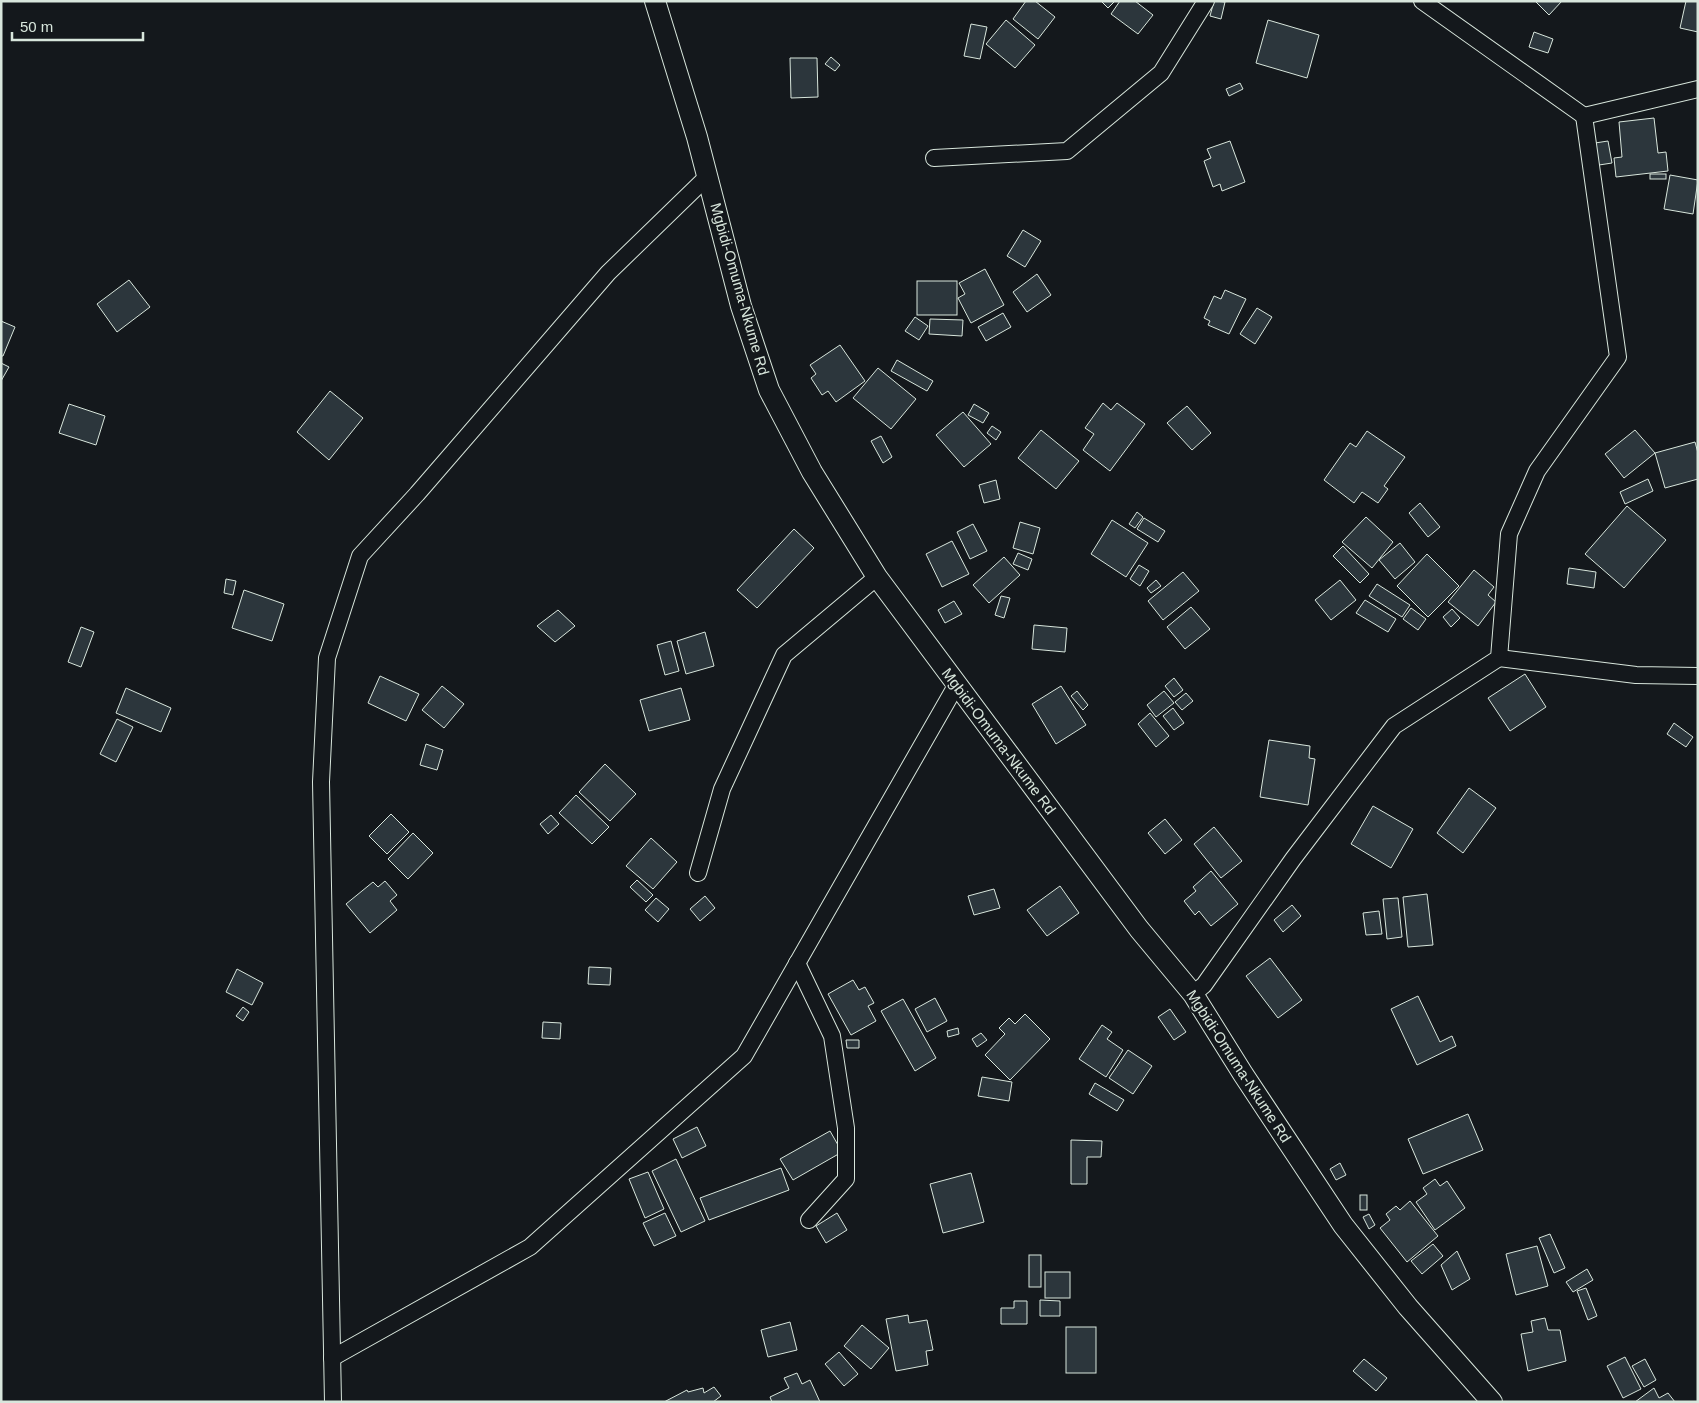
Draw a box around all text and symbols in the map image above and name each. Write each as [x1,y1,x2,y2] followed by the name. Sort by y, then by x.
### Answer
[12,10,144,42] scale bar
[20,18,53,35] text: 50 m
[707,201,773,377] street label: Mgbidi-Omuma-Nkume Rd
[939,665,1059,817] street label: Mgbidi-Omuma-Nkume Rd
[1183,987,1295,1145] street label: Mgbidi-Omuma-Nkume Rd

